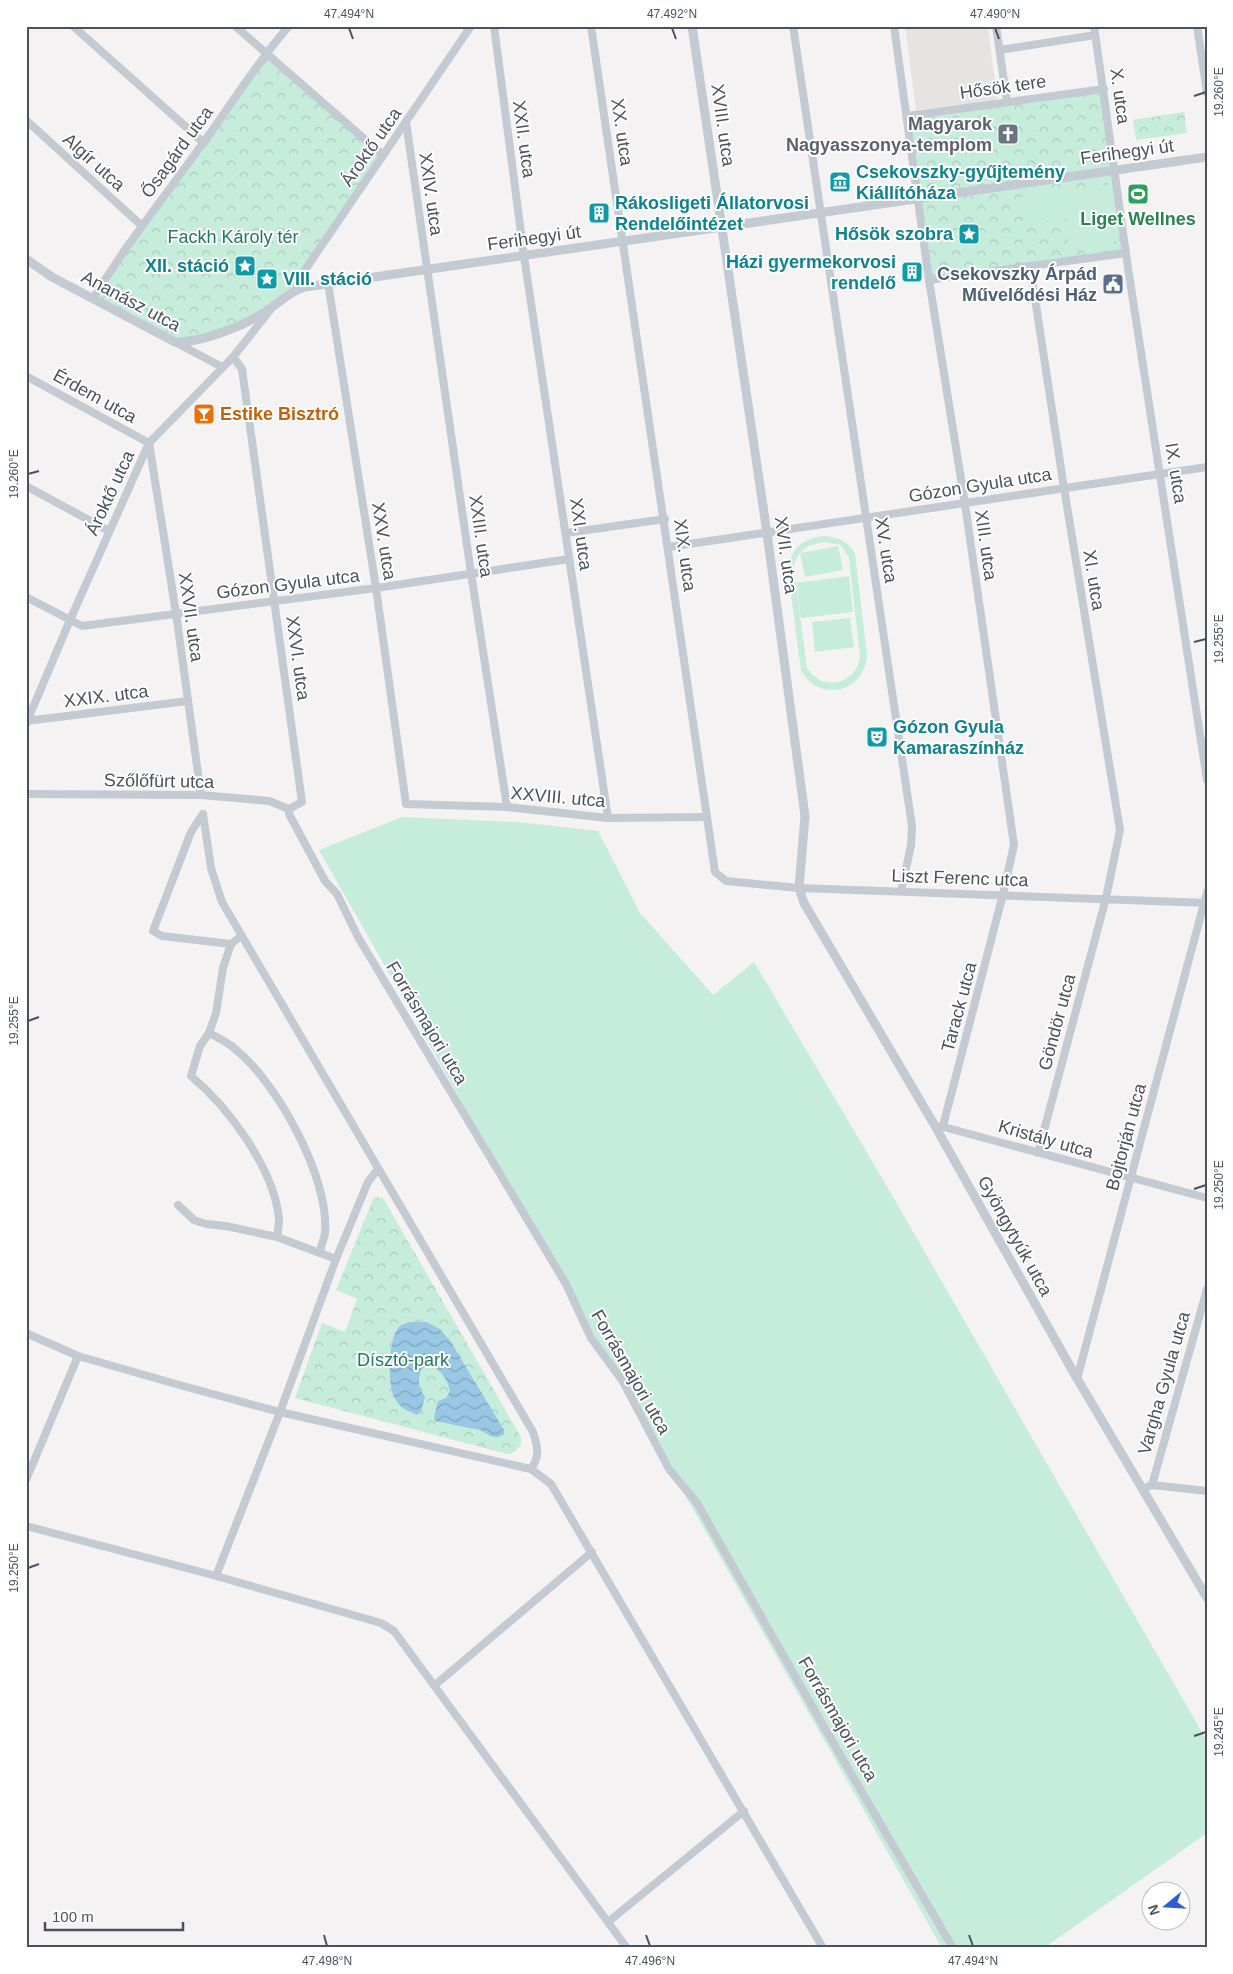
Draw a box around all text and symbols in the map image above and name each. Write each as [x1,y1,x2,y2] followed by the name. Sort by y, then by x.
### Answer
[324,7,374,21] text: 47.494°N
[647,7,697,21] text: 47.492°N
[970,7,1020,21] text: 47.490°N
[1106,67,1134,126] street label: X. utca
[1212,67,1226,117] text: 19.260°E
[959,71,1047,103] street label: Hősök tere
[707,82,739,168] street label: XVIII. utca
[607,97,637,168] street label: XX. utca
[509,99,539,180] street label: XXII. utca
[136,101,217,202] street label: Ősagárd utca
[337,103,406,190] street label: Ároktő utca
[786,114,993,155] place label: Magyarok Nagyasszonya-templom
[996,122,1020,146] church icon: Magyarok Nagyasszonya-templom
[59,129,130,196] street label: Algír utca
[1079,136,1175,168] street label: Ferihegyi út
[415,151,447,238] street label: XXIV. utca
[856,162,1065,203] place label: Csekovszky-gyűjtemény Kiállítóháza
[828,170,852,194] museum icon: Csekovszky-gyűjtemény Kiállítóháza
[1126,182,1150,206] sports icon: Liget Wellnes
[615,192,809,234] place label: Rákosligeti Állatorvosi Rendelőintézet
[587,201,611,225] building icon: Rákosligeti Állatorvosi Rendelőintézet
[1080,209,1196,229] place label: Liget Wellnes
[486,222,582,254] street label: Ferihegyi út
[957,222,981,246] place icon: Hősök szobra
[835,224,954,244] place label: Hősök szobra
[167,227,299,247] park label: Fackh Károly tér
[726,252,896,293] place label: Házi gyermekorvosi rendelő
[233,254,257,278] place icon: XII. stáció
[145,256,229,276] place label: XII. stáció
[900,260,924,284] building icon: Házi gyermekorvosi rendelő
[937,263,1097,305] place label: Csekovszky Árpád Művelődési Ház
[78,267,185,336] street label: Ananász utca
[255,267,279,291] place icon: VIII. stáció
[283,269,372,289] place label: VIII. stáció
[1101,272,1125,296] public building icon: Csekovszky Árpád Művelődési Ház
[50,365,141,428] street label: Érdem utca
[192,402,216,426] bar icon: Estike Bisztró
[220,404,339,424] place label: Estike Bisztró
[1161,441,1191,506] street label: IX. utca
[82,447,139,538] street label: Ároktő utca
[7,449,21,499] text: 19.260°E
[907,464,1054,506] street label: Gózon Gyula utca
[465,493,497,579] street label: XXIII. utca
[566,496,596,573] street label: XXI. utca
[368,501,400,582] street label: XXV. utca
[971,508,1001,583] street label: XIII. utca
[771,515,801,596] street label: XVII. utca
[871,516,901,585] street label: XV. utca
[670,517,700,594] street label: XIX. utca
[1079,548,1109,613] street label: XI. utca
[215,565,362,603] street label: Gózon Gyula utca
[175,571,207,664] street label: XXVII. utca
[282,614,314,702] street label: XXVI. utca
[1212,614,1226,664] text: 19.255°E
[63,681,150,711] street label: XXIX. utca
[893,717,1024,758] place label: Gózon Gyula Kamaraszínház
[865,725,889,749] theatre icon: Gózon Gyula Kamaraszínház
[104,770,215,792] street label: Szőlőfürt utca
[510,783,607,811] street label: XXVIII. utca
[891,866,1030,890] street label: Liszt Ferenc utca
[382,958,472,1089] street label: Forrásmajori utca
[937,959,981,1054] street label: Tarack utca
[1035,971,1080,1072] street label: Göndör utca
[7,996,21,1046] text: 19.255°E
[1102,1080,1150,1193] street label: Bojtorján utca
[996,1116,1097,1162] street label: Kristály utca
[1212,1160,1226,1210] text: 19.250°E
[974,1173,1057,1300] street label: Gyöngytyúk utca
[587,1306,675,1438] street label: Forrásmajori utca
[1134,1308,1194,1457] street label: Vargha Gyula utca
[357,1350,450,1370] park label: Dísztó-park
[7,1543,21,1593] text: 19.250°E
[794,1653,882,1785] street label: Forrásmajori utca
[1212,1707,1226,1757] text: 19.245°E
[1140,1882,1190,1932] north arrow
[45,1899,182,1931] scale bar
[1144,1903,1163,1917] text: N
[52,1908,94,1925] text: 100 m
[302,1954,352,1968] text: 47.498°N
[625,1954,675,1968] text: 47.496°N
[948,1954,998,1968] text: 47.494°N

